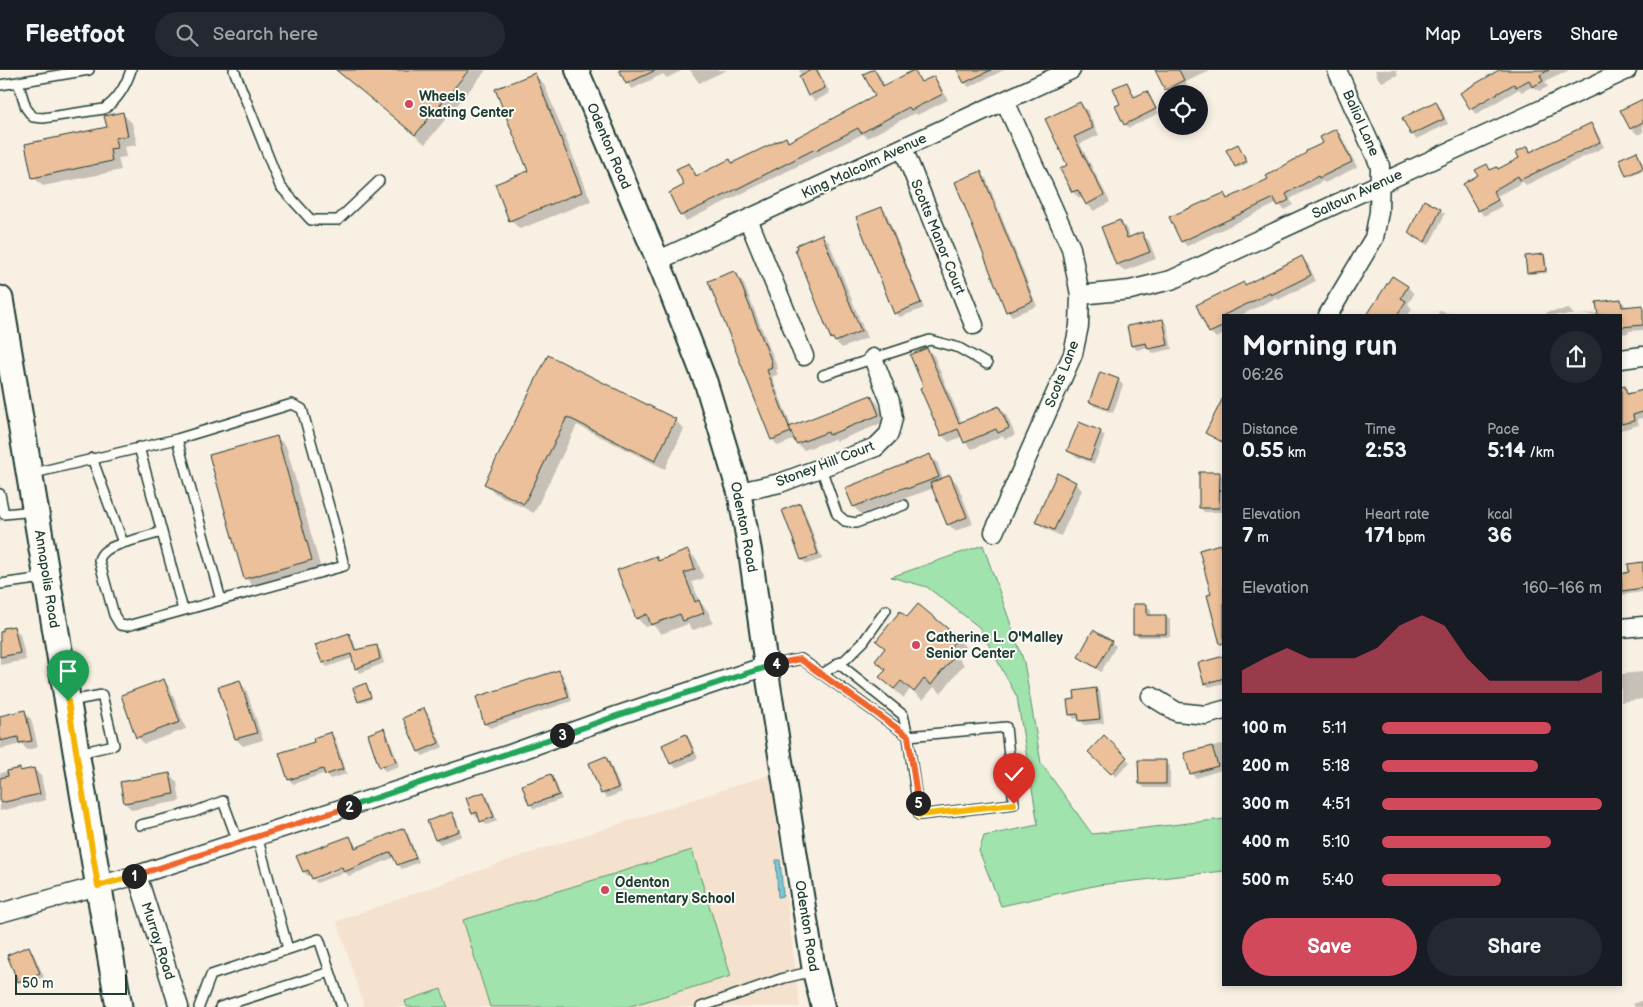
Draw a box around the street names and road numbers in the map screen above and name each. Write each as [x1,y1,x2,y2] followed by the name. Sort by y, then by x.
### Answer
[1339,87,1383,159] street label: Baliol Lane
[583,100,635,192] street label: Odenton Road
[799,130,929,202] street label: King Malcolm Avenue
[1309,166,1405,222] street label: Saltoun Avenue
[907,177,969,298] street label: Scotts Manor Court
[1041,338,1083,410] street label: Scots Lane
[773,437,877,491] street label: Stoney Hill Court
[727,480,761,574] street label: Odenton Road
[31,529,63,629] street label: Annapolis Road
[791,879,823,973] street label: Odenton Road
[137,900,179,982] street label: Murray Road

